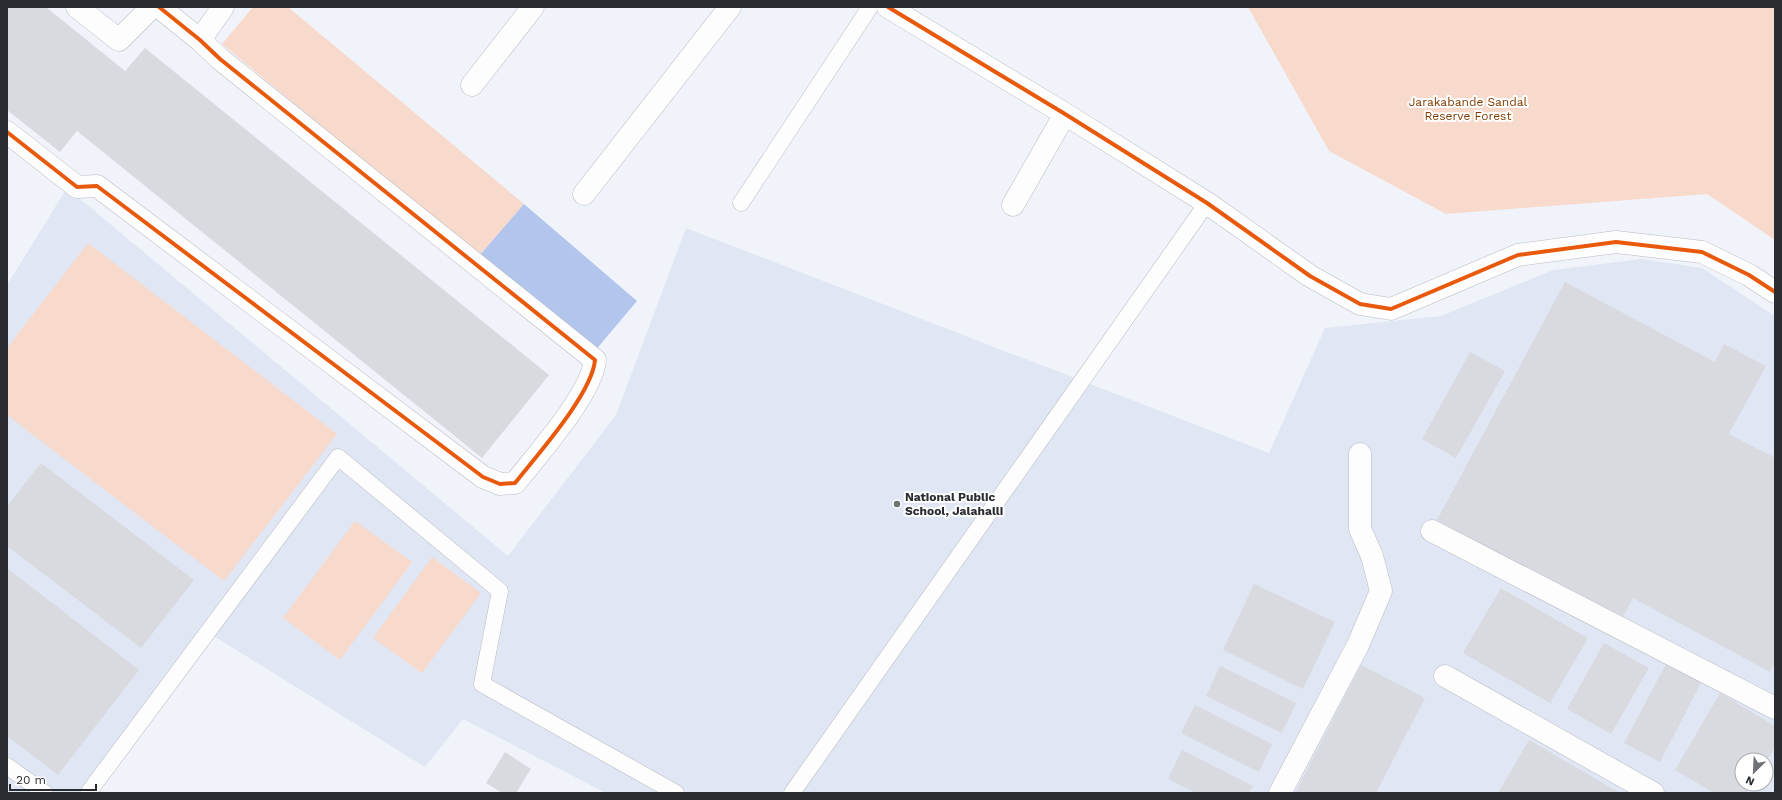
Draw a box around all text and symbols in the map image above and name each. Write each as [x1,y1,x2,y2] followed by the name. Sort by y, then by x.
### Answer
[1409,95,1528,123] park label: Jarakabande Sandal Reserve Forest
[905,490,1003,518] place label: National Public School, Jalahalli
[892,499,902,509] marker: National Public School, Jalahalli
[1734,752,1774,792] north arrow
[10,766,96,792] scale bar
[16,773,46,787] text: 20 m
[1744,773,1757,788] text: N

